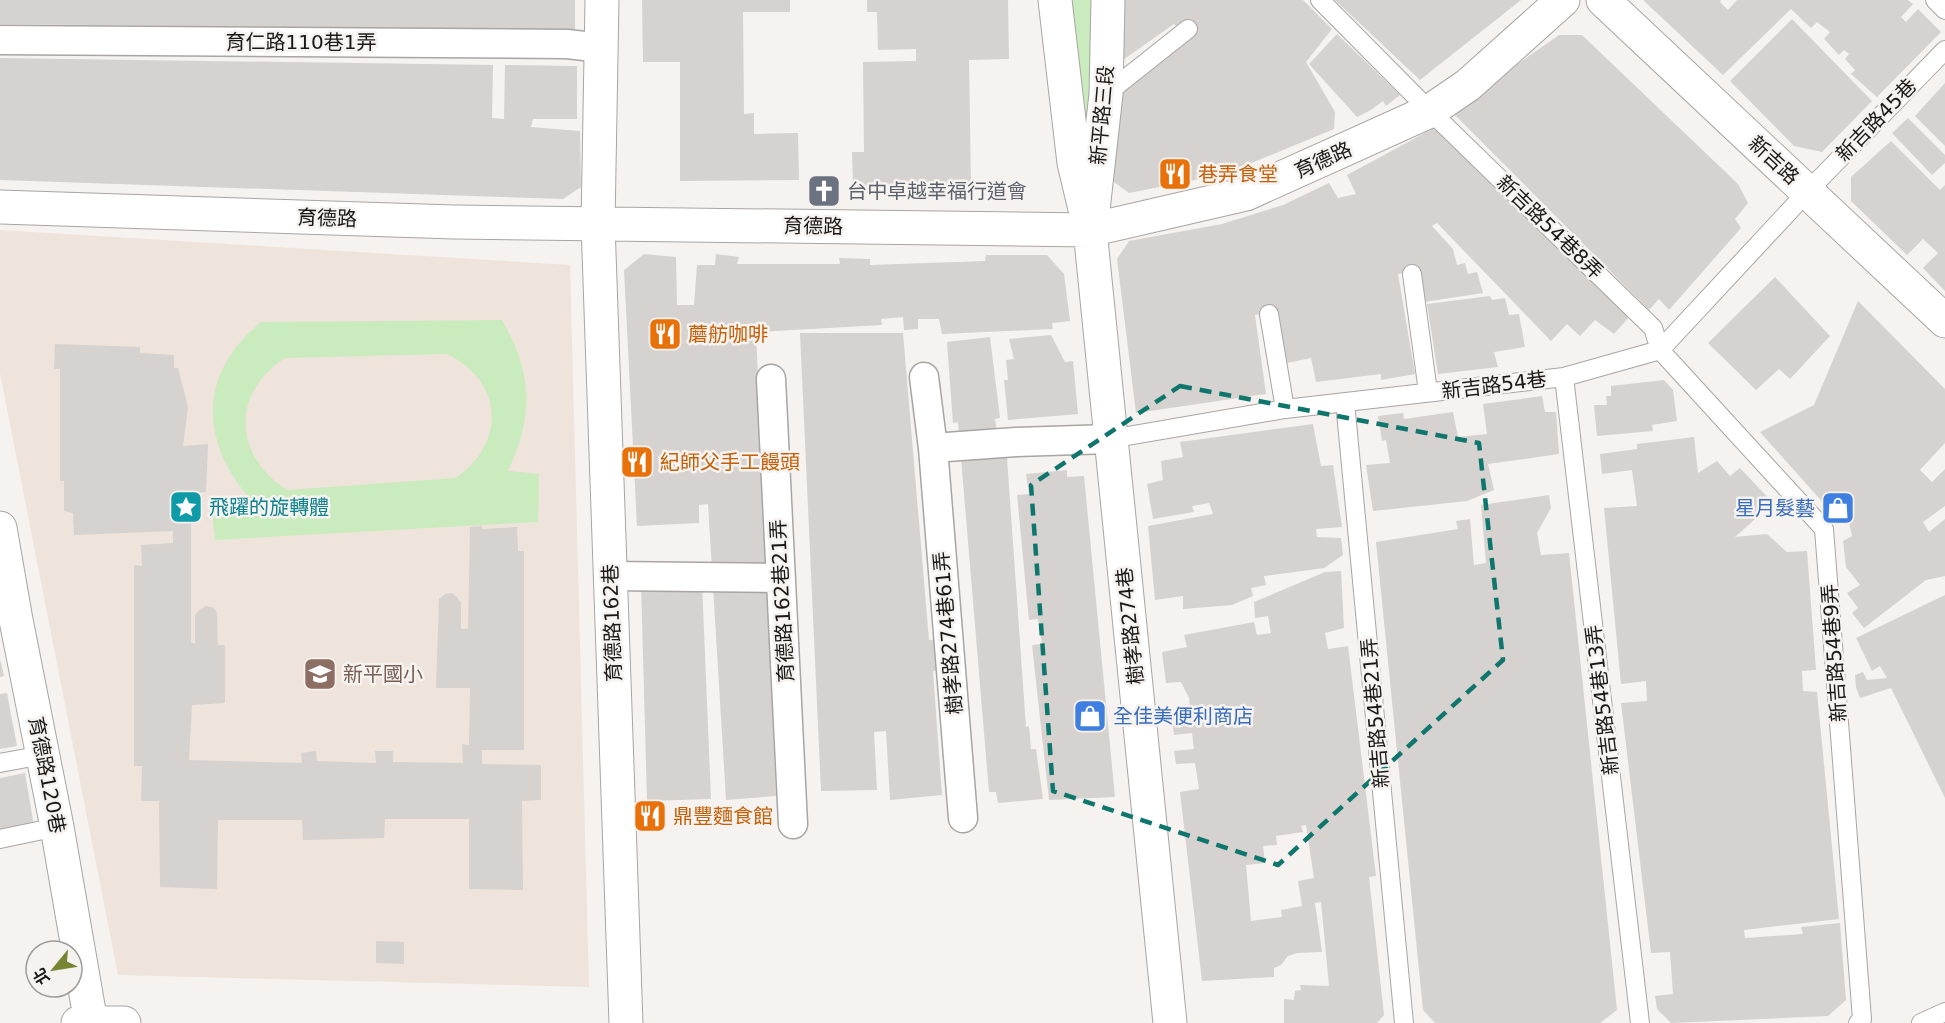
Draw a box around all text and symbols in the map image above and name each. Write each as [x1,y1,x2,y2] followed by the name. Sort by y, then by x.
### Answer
[226,30,376,54] street label: 育仁路110巷1弄
[1086,64,1118,166] street label: 新平路三段
[1831,74,1921,166] street label: 新吉路45巷
[1744,131,1804,189] street label: 新吉路
[1291,137,1355,183] street label: 育德路
[1157,156,1193,192] restaurant icon: 巷弄食堂
[1198,162,1278,186] place label: 巷弄食堂
[1492,170,1608,284] street label: 新吉路54巷8弄
[806,173,842,209] church icon: 台中卓越幸福行道會
[847,179,1027,203] place label: 台中卓越幸福行道會
[297,205,357,231] street label: 育德路
[783,213,843,239] street label: 育德路
[647,316,683,352] restaurant icon: 蘑舫咖啡
[688,322,768,346] place label: 蘑舫咖啡
[1440,367,1548,403] street label: 新吉路54巷
[619,444,655,480] restaurant icon: 紀師父手工饅頭
[660,450,800,474] place label: 紀師父手工饅頭
[168,489,204,525] place icon: 飛躍的旋轉體
[1820,490,1856,526] shop icon: 星月髮藝
[209,495,329,519] place label: 飛躍的旋轉體
[1735,496,1815,520] place label: 星月髮藝
[766,519,798,683] street label: 育德路162巷21弄
[929,550,967,716] street label: 樹孝路274巷61弄
[598,564,626,682] street label: 育德路162巷
[1112,566,1148,686] street label: 樹孝路274巷
[1817,583,1851,723] street label: 新吉路54巷9弄
[1581,624,1623,776] street label: 新吉路54巷13弄
[1356,637,1394,789] street label: 新吉路54巷21弄
[302,656,338,692] school or university icon: 新平國小
[343,662,423,686] place label: 新平國小
[1072,698,1108,734] shop icon: 全佳美便利商店
[1113,704,1253,728] place label: 全佳美便利商店
[24,715,70,835] street label: 育德路120巷
[632,798,668,834] restaurant icon: 鼎豐麵食館
[673,804,773,828] place label: 鼎豐麵食館
[24,939,84,999] north arrow
[29,965,54,988] text: 北

